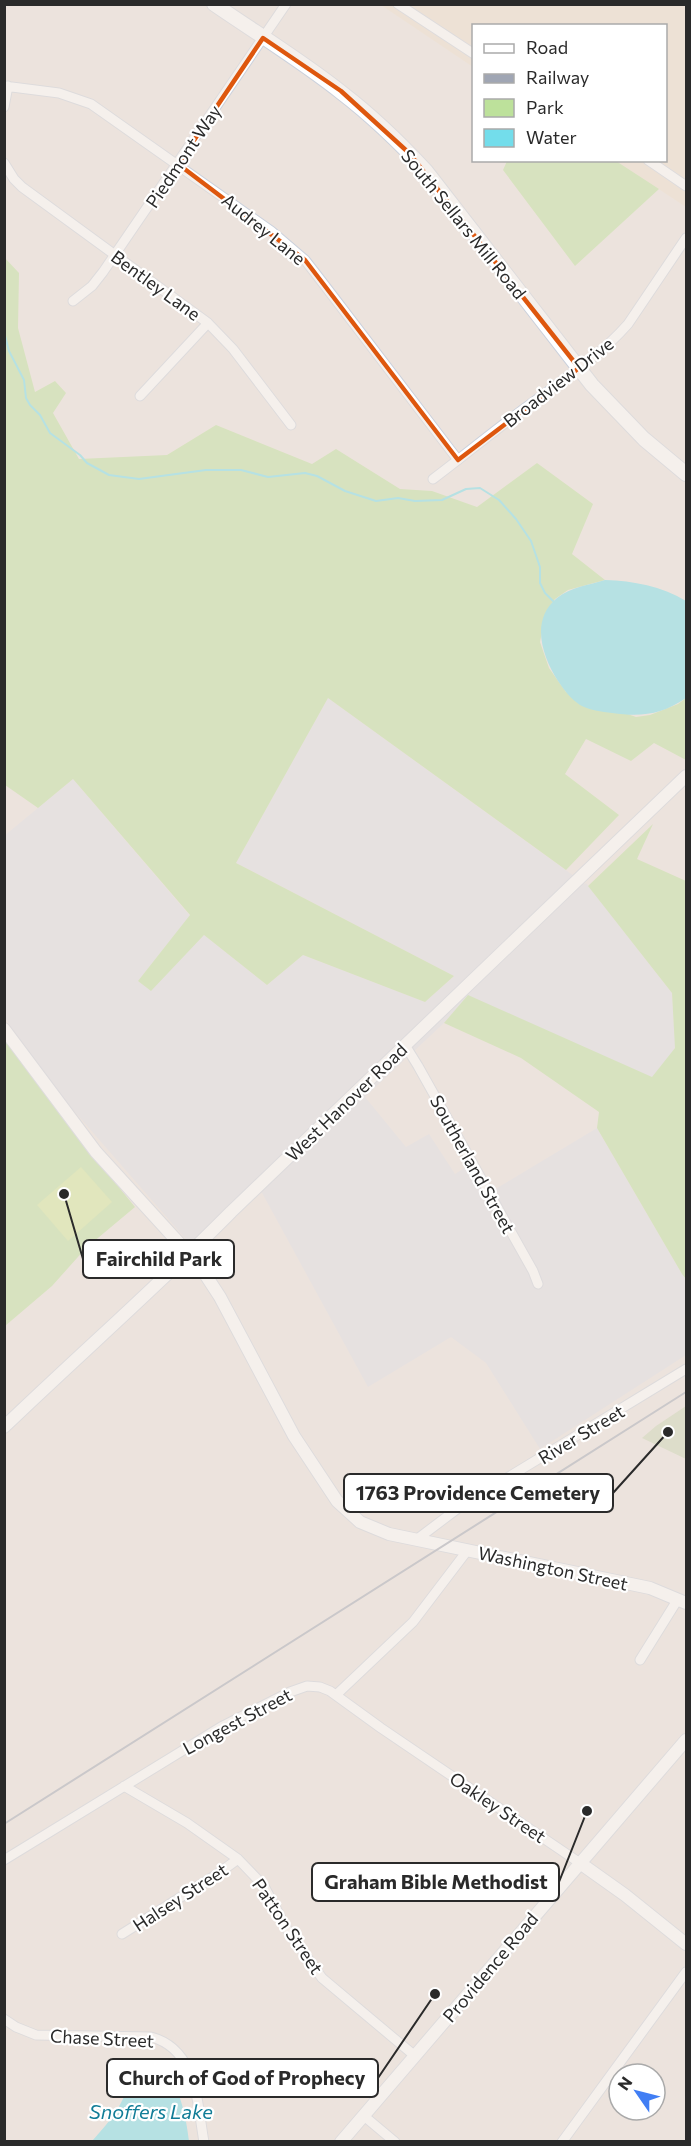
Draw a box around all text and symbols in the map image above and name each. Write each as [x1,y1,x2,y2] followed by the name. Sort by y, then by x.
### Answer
[472,24,667,162] legend
[526,36,568,58] text: Road
[526,66,589,88] text: Railway
[526,96,564,118] text: Park
[141,100,225,212] street label: Piedmont Way
[526,126,577,148] text: Water
[397,145,531,303] street label: South Sellars Mill Road
[218,189,310,269] street label: Audrey Lane
[107,245,205,325] street label: Bentley Lane
[499,332,617,432] street label: Broadview Drive
[281,1038,411,1166] street label: West Hanover Road
[426,1091,520,1237] street label: Southerland Street
[83,1240,234,1278] callout: Fairchild Park
[96,1246,223,1270] text: Fairchild Park
[534,1400,628,1468] street label: River Street
[344,1474,613,1512] callout: 1763 Providence Cemetery
[356,1480,600,1504] text: 1763 Providence Cemetery
[476,1541,630,1595] street label: Washington Street
[179,1683,295,1759] street label: Longest Street
[446,1767,550,1847] street label: Oakley Street
[128,1858,232,1936] street label: Halsey Street
[312,1863,559,1901] callout: Graham Bible Methodist
[324,1869,548,1893] text: Graham Bible Methodist
[248,1874,328,1978] street label: Patton Street
[438,1908,542,2026] street label: Providence Road
[49,2024,155,2052] street label: Chase Street
[107,2059,378,2097] callout: Church of God of Prophecy
[607,2062,667,2122] north arrow
[118,2065,366,2089] text: Church of God of Prophecy
[613,2073,636,2093] text: N
[89,2099,213,2123] water label: Snoffers Lake

